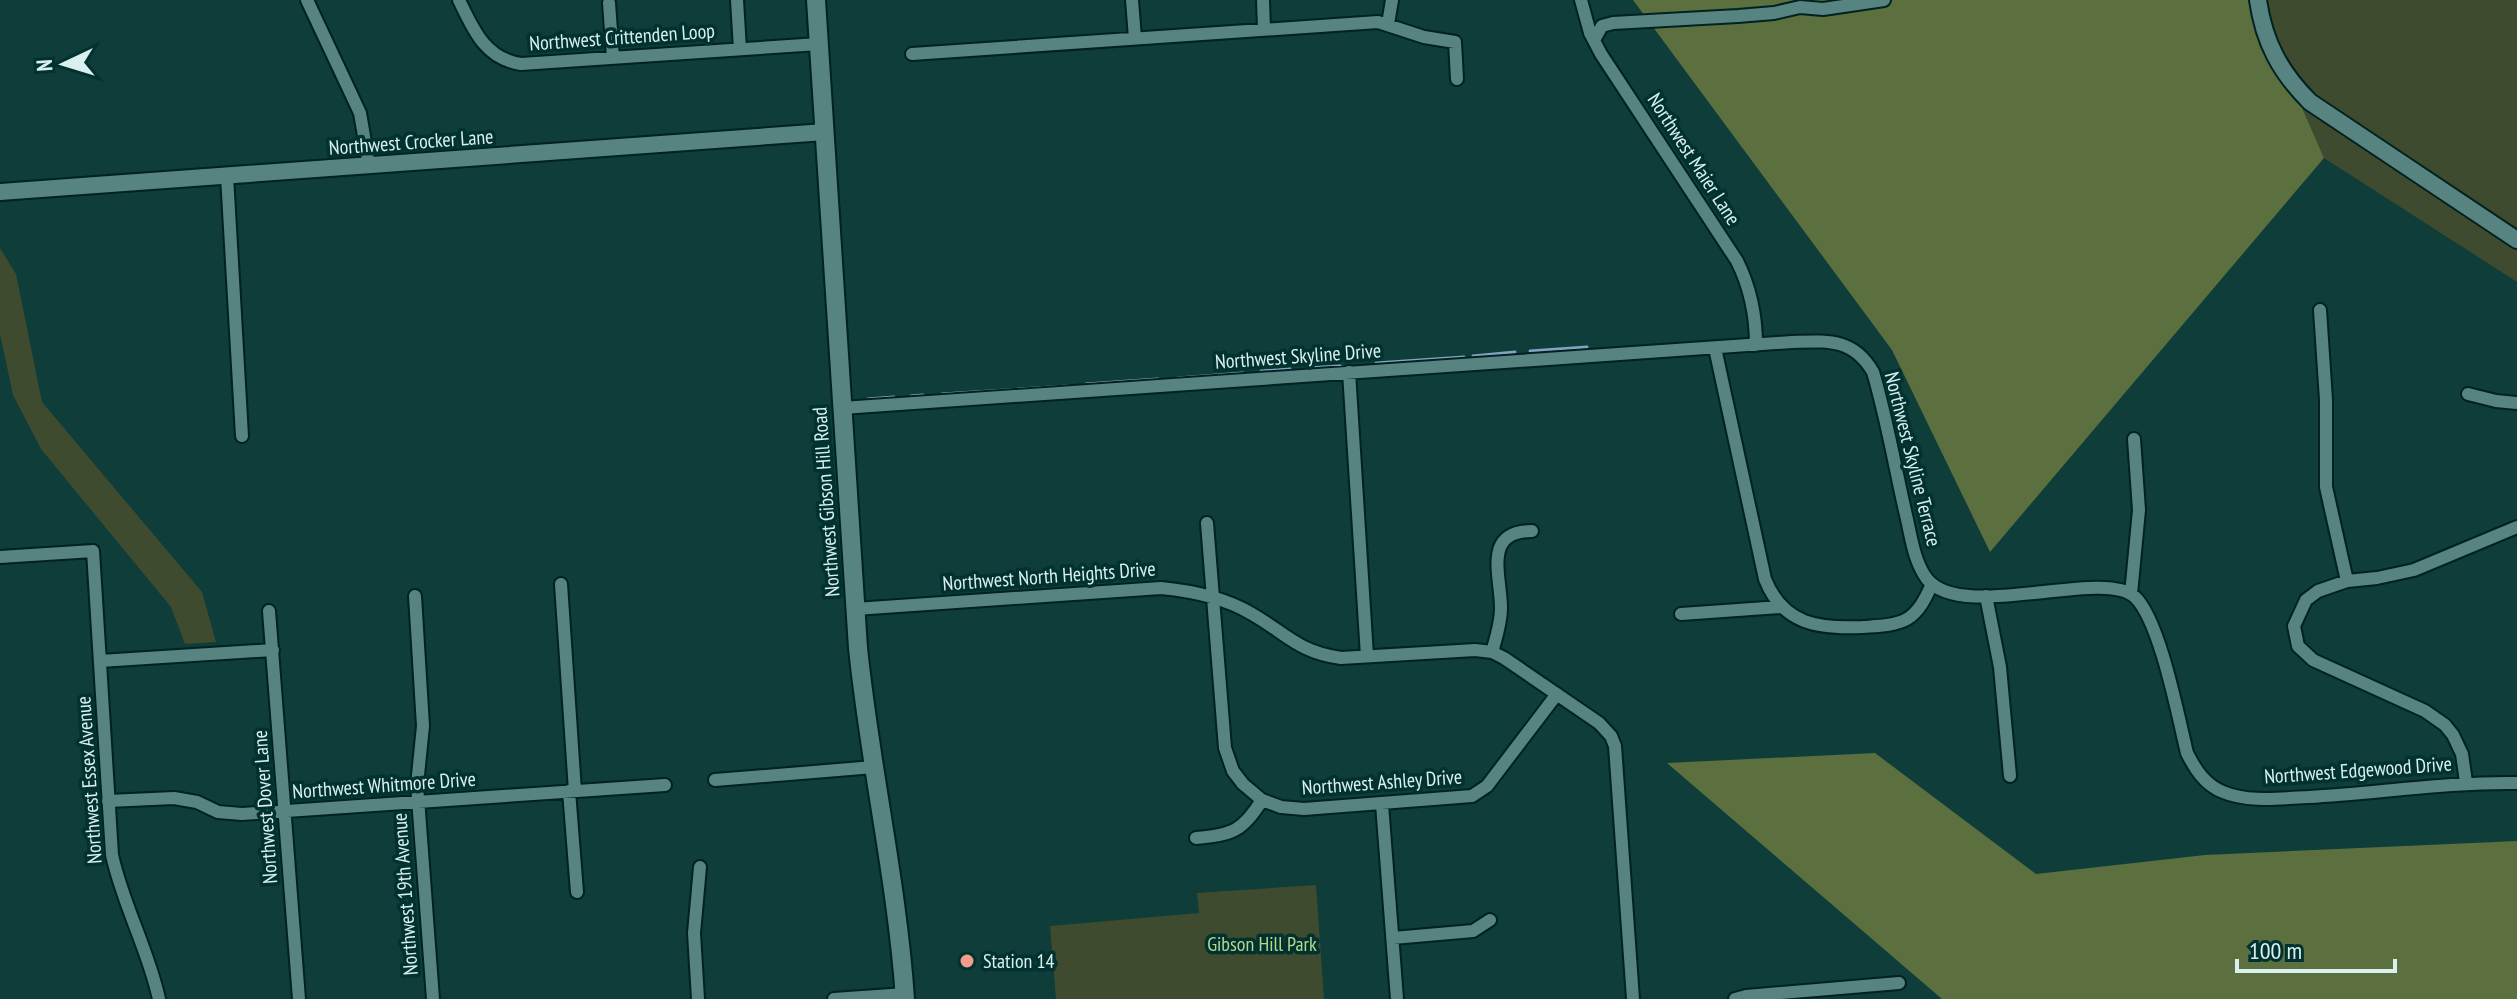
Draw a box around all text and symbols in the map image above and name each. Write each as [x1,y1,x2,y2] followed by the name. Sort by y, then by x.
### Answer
[528,18,716,56] street label: Northwest Crittenden Loop
[24,24,104,104] north arrow
[30,58,58,72] text: N
[1642,88,1746,230] street label: Northwest Maier Lane
[328,123,494,161] street label: Northwest Crocker Lane
[1214,337,1382,375] street label: Northwest Skyline Drive
[1879,369,1947,549] street label: Northwest Skyline Terrace
[806,406,846,598] street label: Northwest Gibson Hill Road
[942,556,1156,596] street label: Northwest North Heights Drive
[70,695,108,865] street label: Northwest Essex Avenue
[247,729,283,885] street label: Northwest Dover Lane
[2263,750,2453,790] street label: Northwest Edgewood Drive
[1301,763,1463,801] street label: Northwest Ashley Drive
[291,766,477,804] street label: Northwest Whitmore Drive
[386,812,424,976] street label: Northwest 19th Avenue
[2237,923,2395,973] scale bar
[1207,931,1317,957] park label: Gibson Hill Park
[2249,935,2302,966] text: 100 m
[983,948,1055,974] place label: Station 14
[958,952,976,970] marker: Station 14

